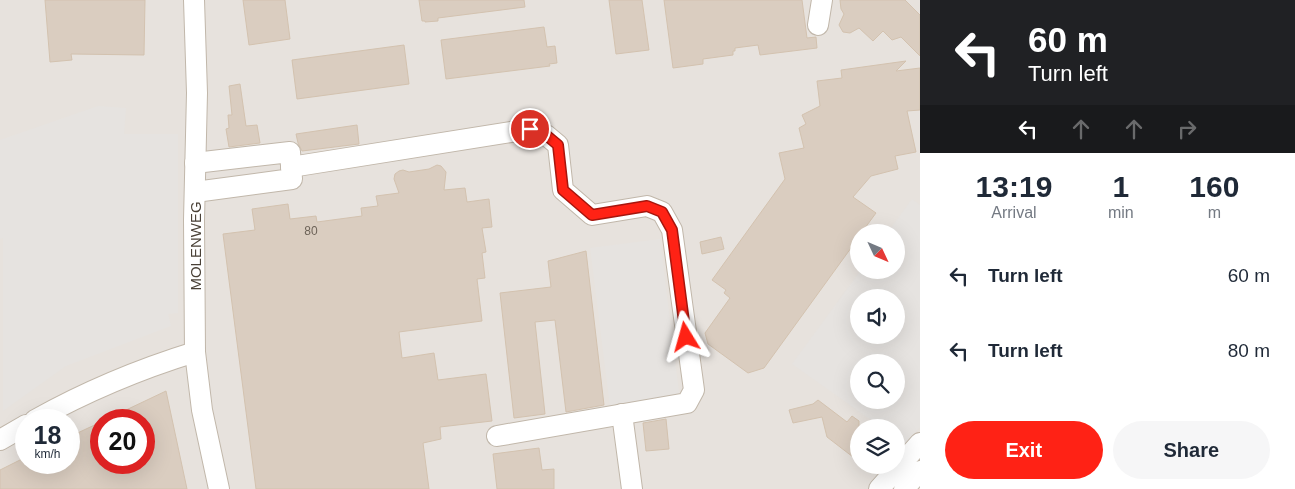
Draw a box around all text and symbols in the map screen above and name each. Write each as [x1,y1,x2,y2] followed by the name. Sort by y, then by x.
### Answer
[945,20,1010,85] icon: left
[1028,20,1108,59] text: 60 m
[1028,61,1108,86] text: Turn left
[509,108,551,150] pin
[516,115,544,143] icon: arrive
[1014,115,1042,143] icon: left
[1067,115,1095,143] icon: ahead
[1120,115,1148,143] icon: ahead
[1173,115,1201,143] icon: right
[976,170,1052,203] text: 13:19
[1112,170,1129,203] text: 1
[1189,170,1239,203] text: 160
[187,201,204,291] street label: MOLENWEG
[991,204,1037,221] text: Arrival
[1108,204,1134,221] text: min
[1208,204,1221,221] text: m
[304,224,318,238] house number: 80
[850,224,905,279] north arrow
[850,224,905,474] map controls
[945,262,973,290] icon: left
[988,265,1063,286] text: Turn left
[1228,265,1270,286] text: 60 m
[850,289,905,344] button: sound
[659,310,711,362] position arrow
[945,337,973,365] icon: left
[988,340,1063,361] text: Turn left
[1228,340,1270,361] text: 80 m
[850,354,905,409] button: search
[90,409,155,474] speed limit sign: 20
[850,419,905,474] button: layers
[34,421,61,449] text: 18
[945,421,1103,479] button: Exit
[1113,421,1270,479] button: Share
[34,447,61,461] text: km/h

